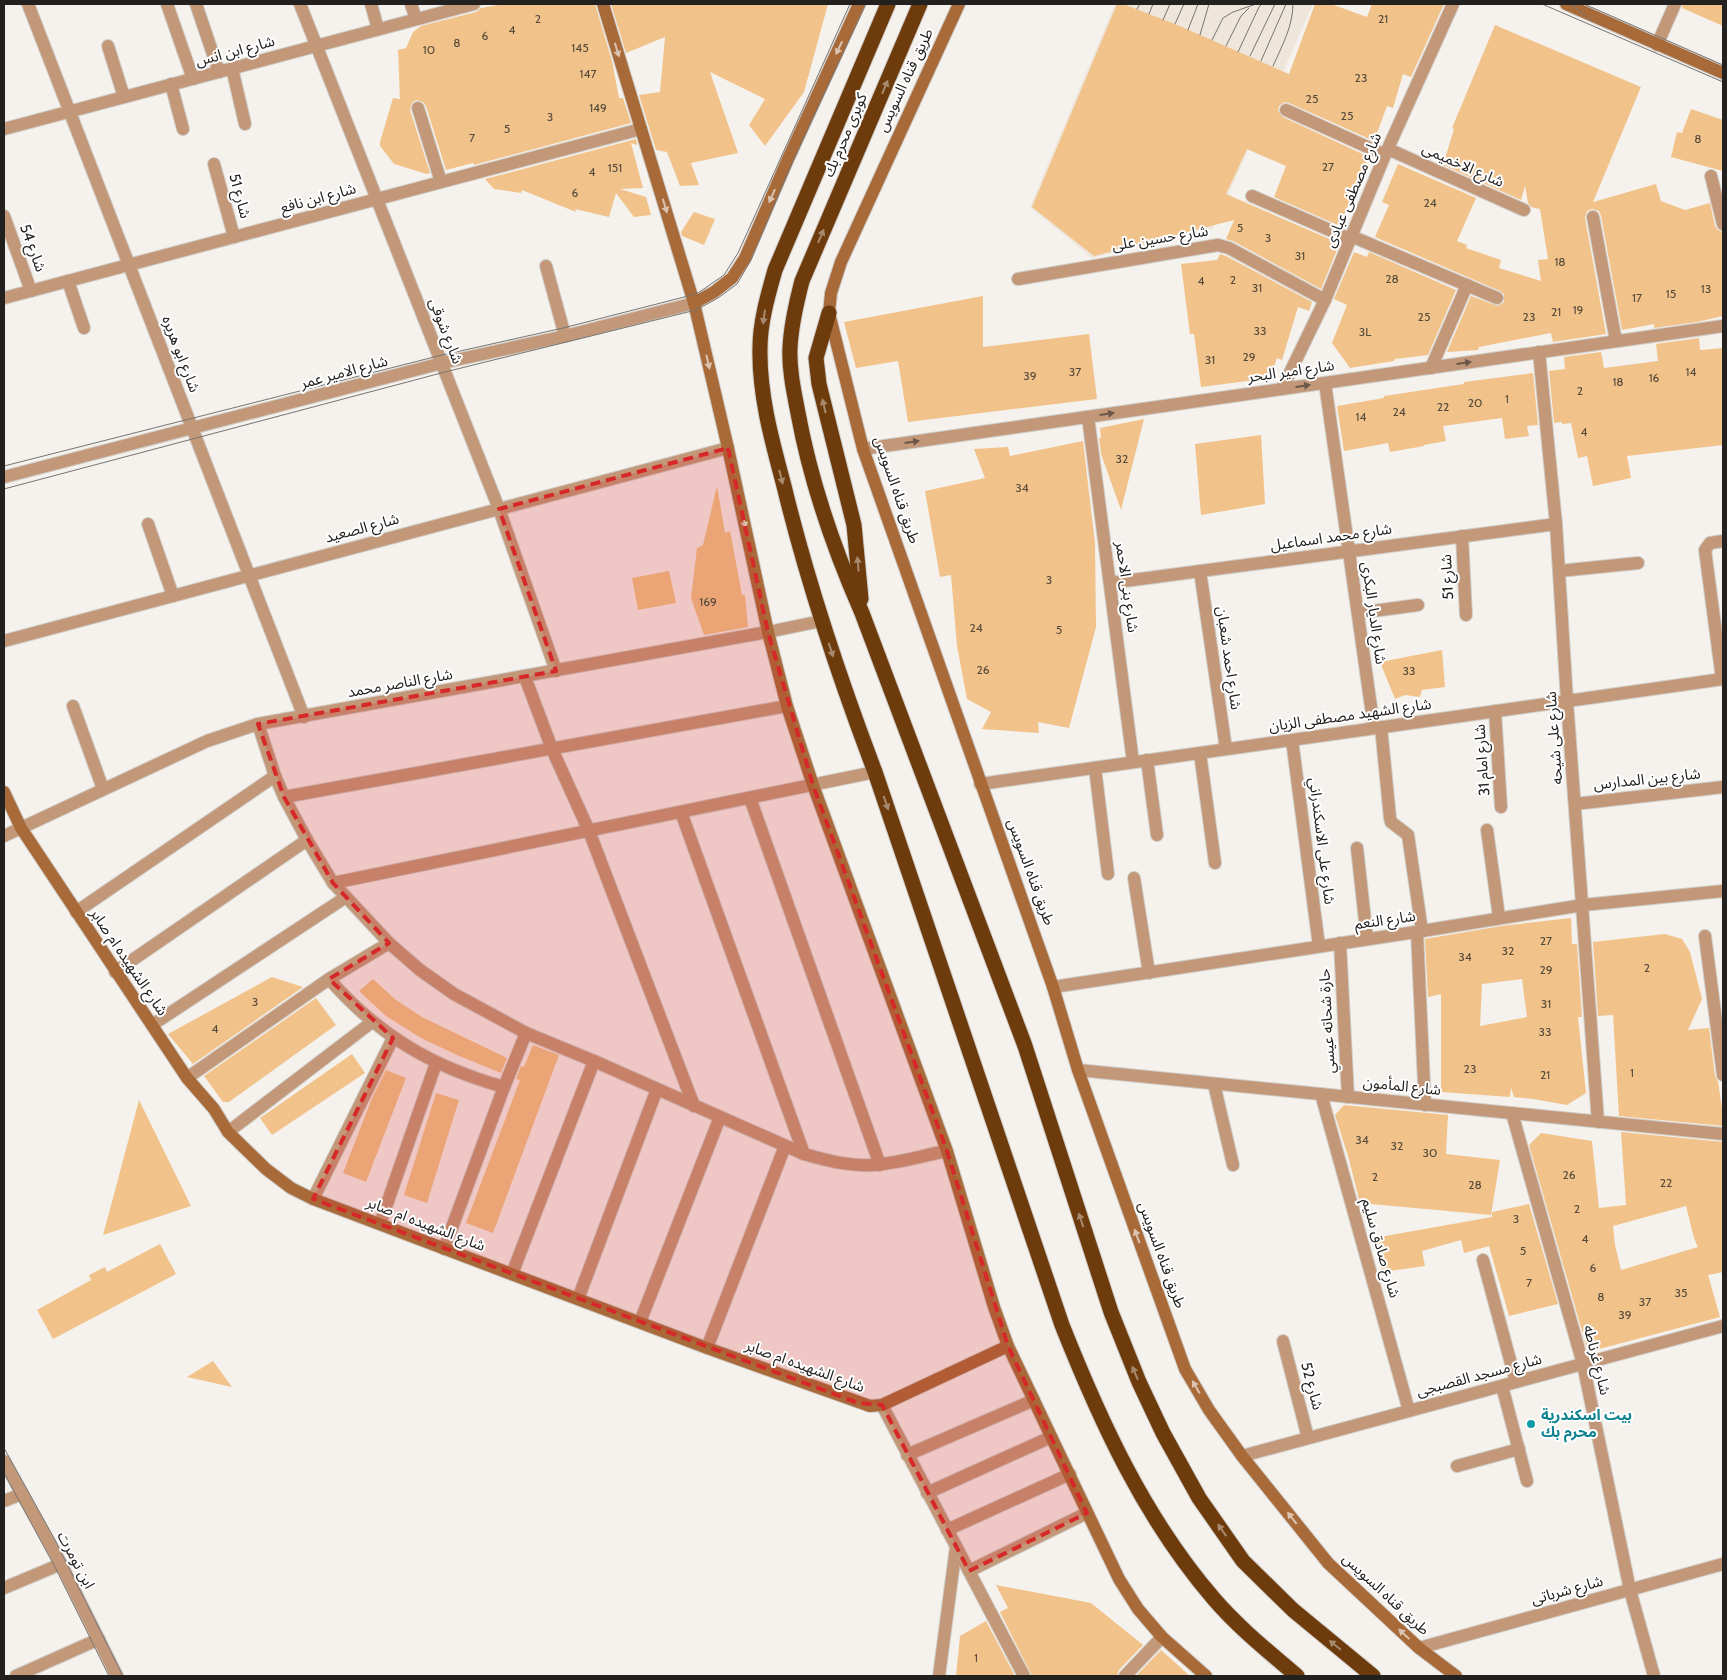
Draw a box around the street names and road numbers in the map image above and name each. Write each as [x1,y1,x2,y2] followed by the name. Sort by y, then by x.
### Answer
[873,25,938,135] street label: طريق قناه السويس
[193,32,278,73] street label: شارع ابن انس
[819,90,873,180] street label: كوبرى محرم بك
[1321,130,1388,251] street label: شارع مصطفى عبادى
[1418,139,1507,194] street label: شارع الاخميمى
[223,172,255,221] street label: شارع 51
[278,179,359,220] street label: شارع ابن نافع
[1111,221,1210,257] street label: شارع حسين على
[13,222,50,276] street label: شارع 54
[422,295,467,368] street label: شارع شوقى
[155,313,204,396] street label: شارع ابو هريره
[297,352,391,395] street label: شارع الامير عمر
[1246,356,1336,389] street label: شارع امير البحر
[869,434,924,546] street label: طريق قناه السويس
[323,509,402,549] street label: شارع الصعيد
[1269,520,1394,557] street label: شارع محمد اسماعيل
[1109,539,1142,634] street label: شارع بنى الاحمر
[1437,553,1460,600] street label: شارع 51
[1355,561,1390,666] street label: شارع الديار البكرى
[1210,605,1245,712] street label: شارع احمد شعبان
[346,665,455,704] street label: شارع الناصر محمد
[1542,690,1569,785] street label: شارع على شيحه
[1268,695,1433,738] street label: شارع الشهيد مصطفى الزيان
[1470,723,1496,797] street label: شارع امام 31
[1593,764,1702,797] street label: شارع بين المدارس
[1302,777,1339,906] street label: شارع على الاسكندراني
[1002,816,1059,928] street label: طريق قناه السويس
[83,904,172,1021] street label: شارع الشهيده ام صابر
[1353,907,1417,936] street label: شارع النعم
[1315,968,1341,1074] street label: حارة شحاته عيسي
[1362,1073,1442,1102] street label: شارع المأمون
[362,1193,488,1258] street label: شارع الشهيده ام صابر
[1355,1196,1404,1301] street label: شارع صادق سليم
[1133,1199,1190,1311] street label: طريق قناه السويس
[1577,1323,1614,1398] street label: شارع غرناطه
[741,1336,867,1399] street label: شارع الشهيده ام صابر
[1414,1350,1545,1403] street label: شارع مسجد القصبجى
[1294,1360,1327,1413] street label: شارع 52
[53,1528,99,1592] street label: ابن تومرت
[1338,1549,1433,1640] street label: طريق قناه السويس
[1529,1572,1606,1611] street label: شارع شرباتى

